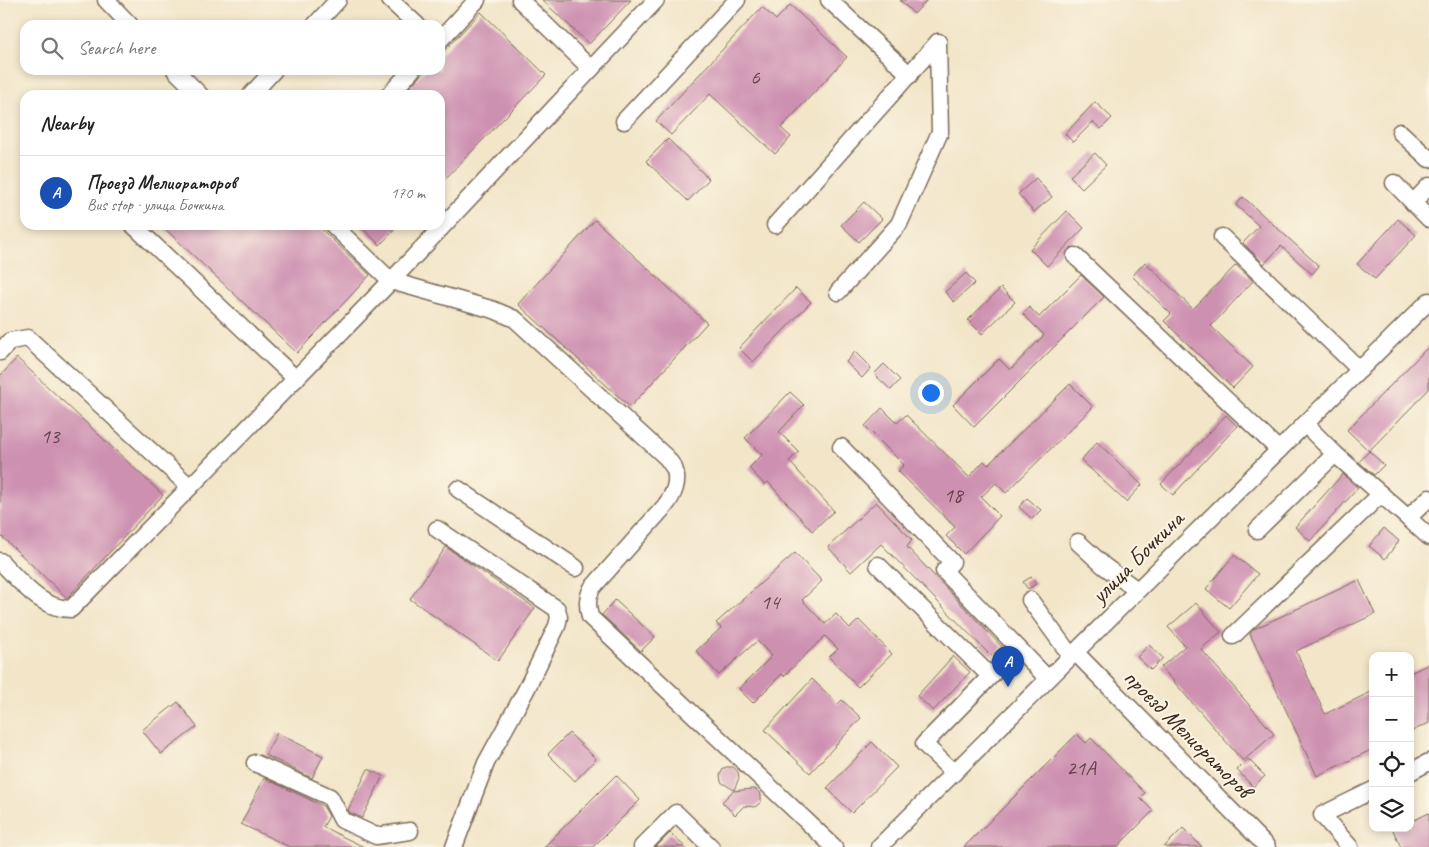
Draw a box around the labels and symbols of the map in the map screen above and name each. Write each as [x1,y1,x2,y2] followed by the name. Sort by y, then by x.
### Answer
[750,64,760,90] house number: 6
[918,380,944,406] your location
[41,423,61,449] house number: 13
[944,482,965,508] house number: 18
[1083,503,1191,611] street label: улица Бочкина
[761,589,782,615] house number: 14
[992,646,1024,687] pin: A
[1117,662,1262,807] street label: проезд Мелиораторов
[1066,755,1097,781] house number: 21А

